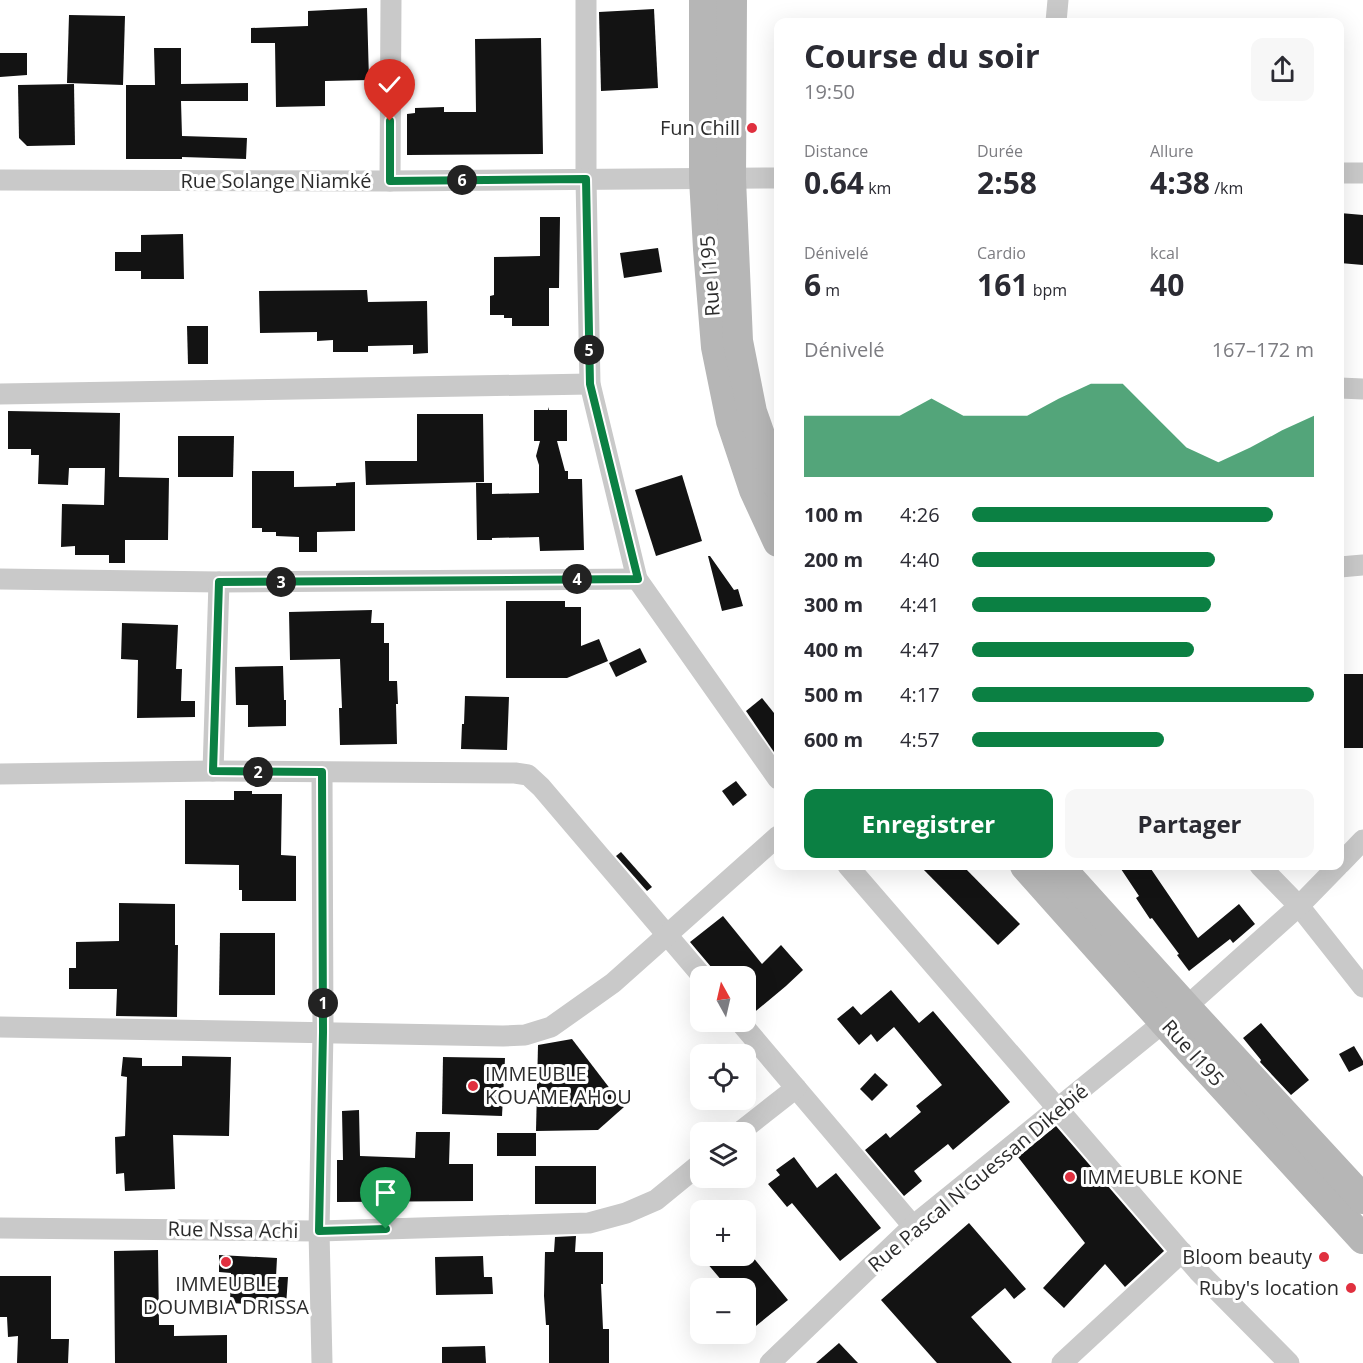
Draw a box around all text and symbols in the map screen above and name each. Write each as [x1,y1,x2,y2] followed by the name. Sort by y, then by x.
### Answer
[804,33,1040,78] text: Course du soir
[1251,38,1314,101] button: share
[364,59,415,121] pin
[373,68,406,101] icon: check
[804,78,855,105] text: 19:50
[660,114,740,141] place label: Fun Chill
[745,121,759,135] marker: Fun Chill
[804,140,868,162] text: Distance
[977,140,1023,162] text: Durée
[1150,140,1194,162] text: Allure
[804,162,864,203] text: 0.64
[977,162,1037,203] text: 2:58
[1150,162,1210,203] text: 4:38
[447,165,477,195] pin: 6
[180,167,372,194] street label: Rue Solange Niamké
[457,169,467,191] text: 6
[864,177,891,199] text: km
[1210,177,1243,199] text: /km
[693,235,726,317] street label: Rue I195
[804,242,868,264] text: Dénivelé
[977,242,1026,264] text: Cardio
[1150,242,1179,264] text: kcal
[804,264,821,305] text: 6
[977,264,1028,305] text: 161
[1150,264,1184,305] text: 40
[821,279,840,301] text: m
[1028,279,1067,301] text: bpm
[574,335,604,365] pin: 5
[804,336,885,363] text: Dénivelé
[1212,336,1314,363] text: 167–172 m
[584,339,594,361] text: 5
[804,501,863,528] text: 100 m
[900,501,940,528] text: 4:26
[804,546,863,573] text: 200 m
[900,546,940,573] text: 4:40
[562,564,592,594] pin: 4
[266,567,296,597] pin: 3
[572,568,582,590] text: 4
[276,571,286,593] text: 3
[804,591,863,618] text: 300 m
[900,591,940,618] text: 4:41
[804,636,863,663] text: 400 m
[900,636,940,663] text: 4:47
[804,681,863,708] text: 500 m
[900,681,940,708] text: 4:17
[804,726,863,753] text: 600 m
[900,726,940,753] text: 4:57
[243,757,273,787] pin: 2
[253,761,263,783] text: 2
[804,789,1053,858] button: Enregistrer
[1065,789,1314,858] button: Partager
[690,966,756,1032] north arrow
[690,966,756,1344] map controls
[308,988,338,1018] pin: 1
[318,992,328,1014] text: 1
[1156,1014,1230,1092] street label: Rue I195
[690,1044,756,1110] button: locate
[485,1060,632,1110] place label: IMMEUBLE KOUAME AHOU
[862,1077,1093,1278] street label: Rue Pascal N'Guessan Dikebié
[466,1079,480,1093] marker: IMMEUBLE KOUAME AHOU
[690,1122,756,1188] button: layers
[1082,1163,1243,1190] place label: IMMEUBLE KONE
[360,1167,411,1229] pin
[1063,1170,1077,1184] marker: IMMEUBLE KONE
[369,1176,402,1209] icon: arrive
[690,1200,756,1266] button: +
[167,1215,299,1244] street label: Rue Nssa Achi
[1182,1243,1313,1270] place label: Bloom beauty
[1317,1250,1331,1264] marker: Bloom beauty
[219,1255,233,1269] marker: IMMEUBLE DOUMBIA DRISSA
[143,1270,309,1320] place label: IMMEUBLE DOUMBIA DRISSA
[1199,1274,1339,1301] place label: Ruby's location
[690,1278,756,1344] button: −
[1344,1281,1358,1295] marker: Ruby's location

